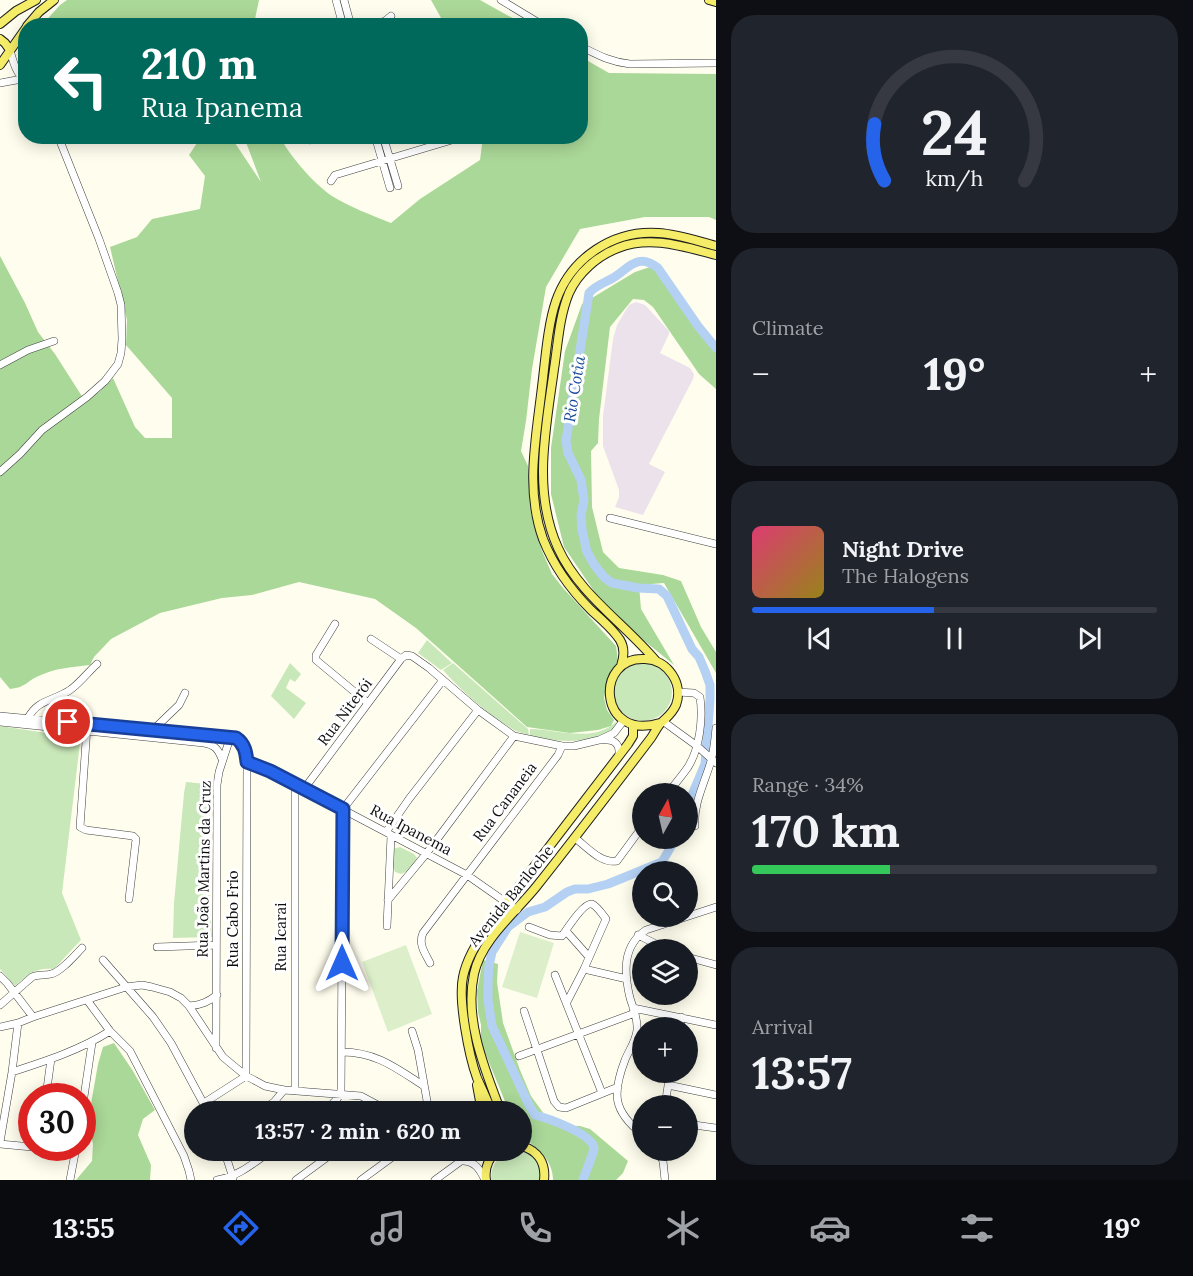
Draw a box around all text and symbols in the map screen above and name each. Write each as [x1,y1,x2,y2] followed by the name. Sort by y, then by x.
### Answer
[141,37,257,91] text: 210 m
[42,42,120,120] icon: left
[141,90,303,124] text: Rua Ipanema
[921,92,988,172] text: 24
[926,164,984,192] text: km/h
[752,315,824,340] text: Climate
[924,345,985,402] text: 19°
[752,353,770,395] text: −
[1139,353,1157,395] text: +
[559,354,589,424] water label: Rio Cotia
[842,535,964,563] text: Night Drive
[842,563,969,588] text: The Halogens
[803,622,836,655] icon: previous
[938,622,971,655] icon: pause
[1073,622,1106,655] icon: next
[313,674,376,749] street label: Rua Niterói
[42,696,93,747] pin
[51,705,84,738] icon: arrive
[469,758,541,845] street label: Rua Cananeia
[752,772,864,797] text: Range · 34%
[192,780,215,958] street label: Rua João Martins da Cruz
[632,783,698,849] north arrow
[632,783,698,1161] map controls
[367,800,456,859] street label: Rua Ipanema
[752,802,900,859] text: 170 km
[463,841,557,951] street label: Avenida Bariloche
[632,861,698,927] button: search
[223,870,242,968] street label: Rua Cabo Frio
[271,903,290,971] street label: Rua Icarai
[310,931,374,995] position arrow
[632,939,698,1005] button: layers
[752,1014,813,1039] text: Arrival
[632,1017,698,1083] button: +
[752,1044,852,1101] text: 13:57
[18,1083,96,1161] speed limit sign: 30
[632,1095,698,1161] button: −
[255,1117,461,1145] text: 13:57 · 2 min · 620 m
[220,1207,262,1249] icon: directions
[367,1207,409,1249] icon: music
[514,1207,556,1249] icon: phone
[662,1207,704,1249] icon: climate
[809,1207,851,1249] icon: car
[956,1207,998,1249] icon: filters
[53,1211,115,1245] text: 13:55
[1103,1211,1140,1245] text: 19°

